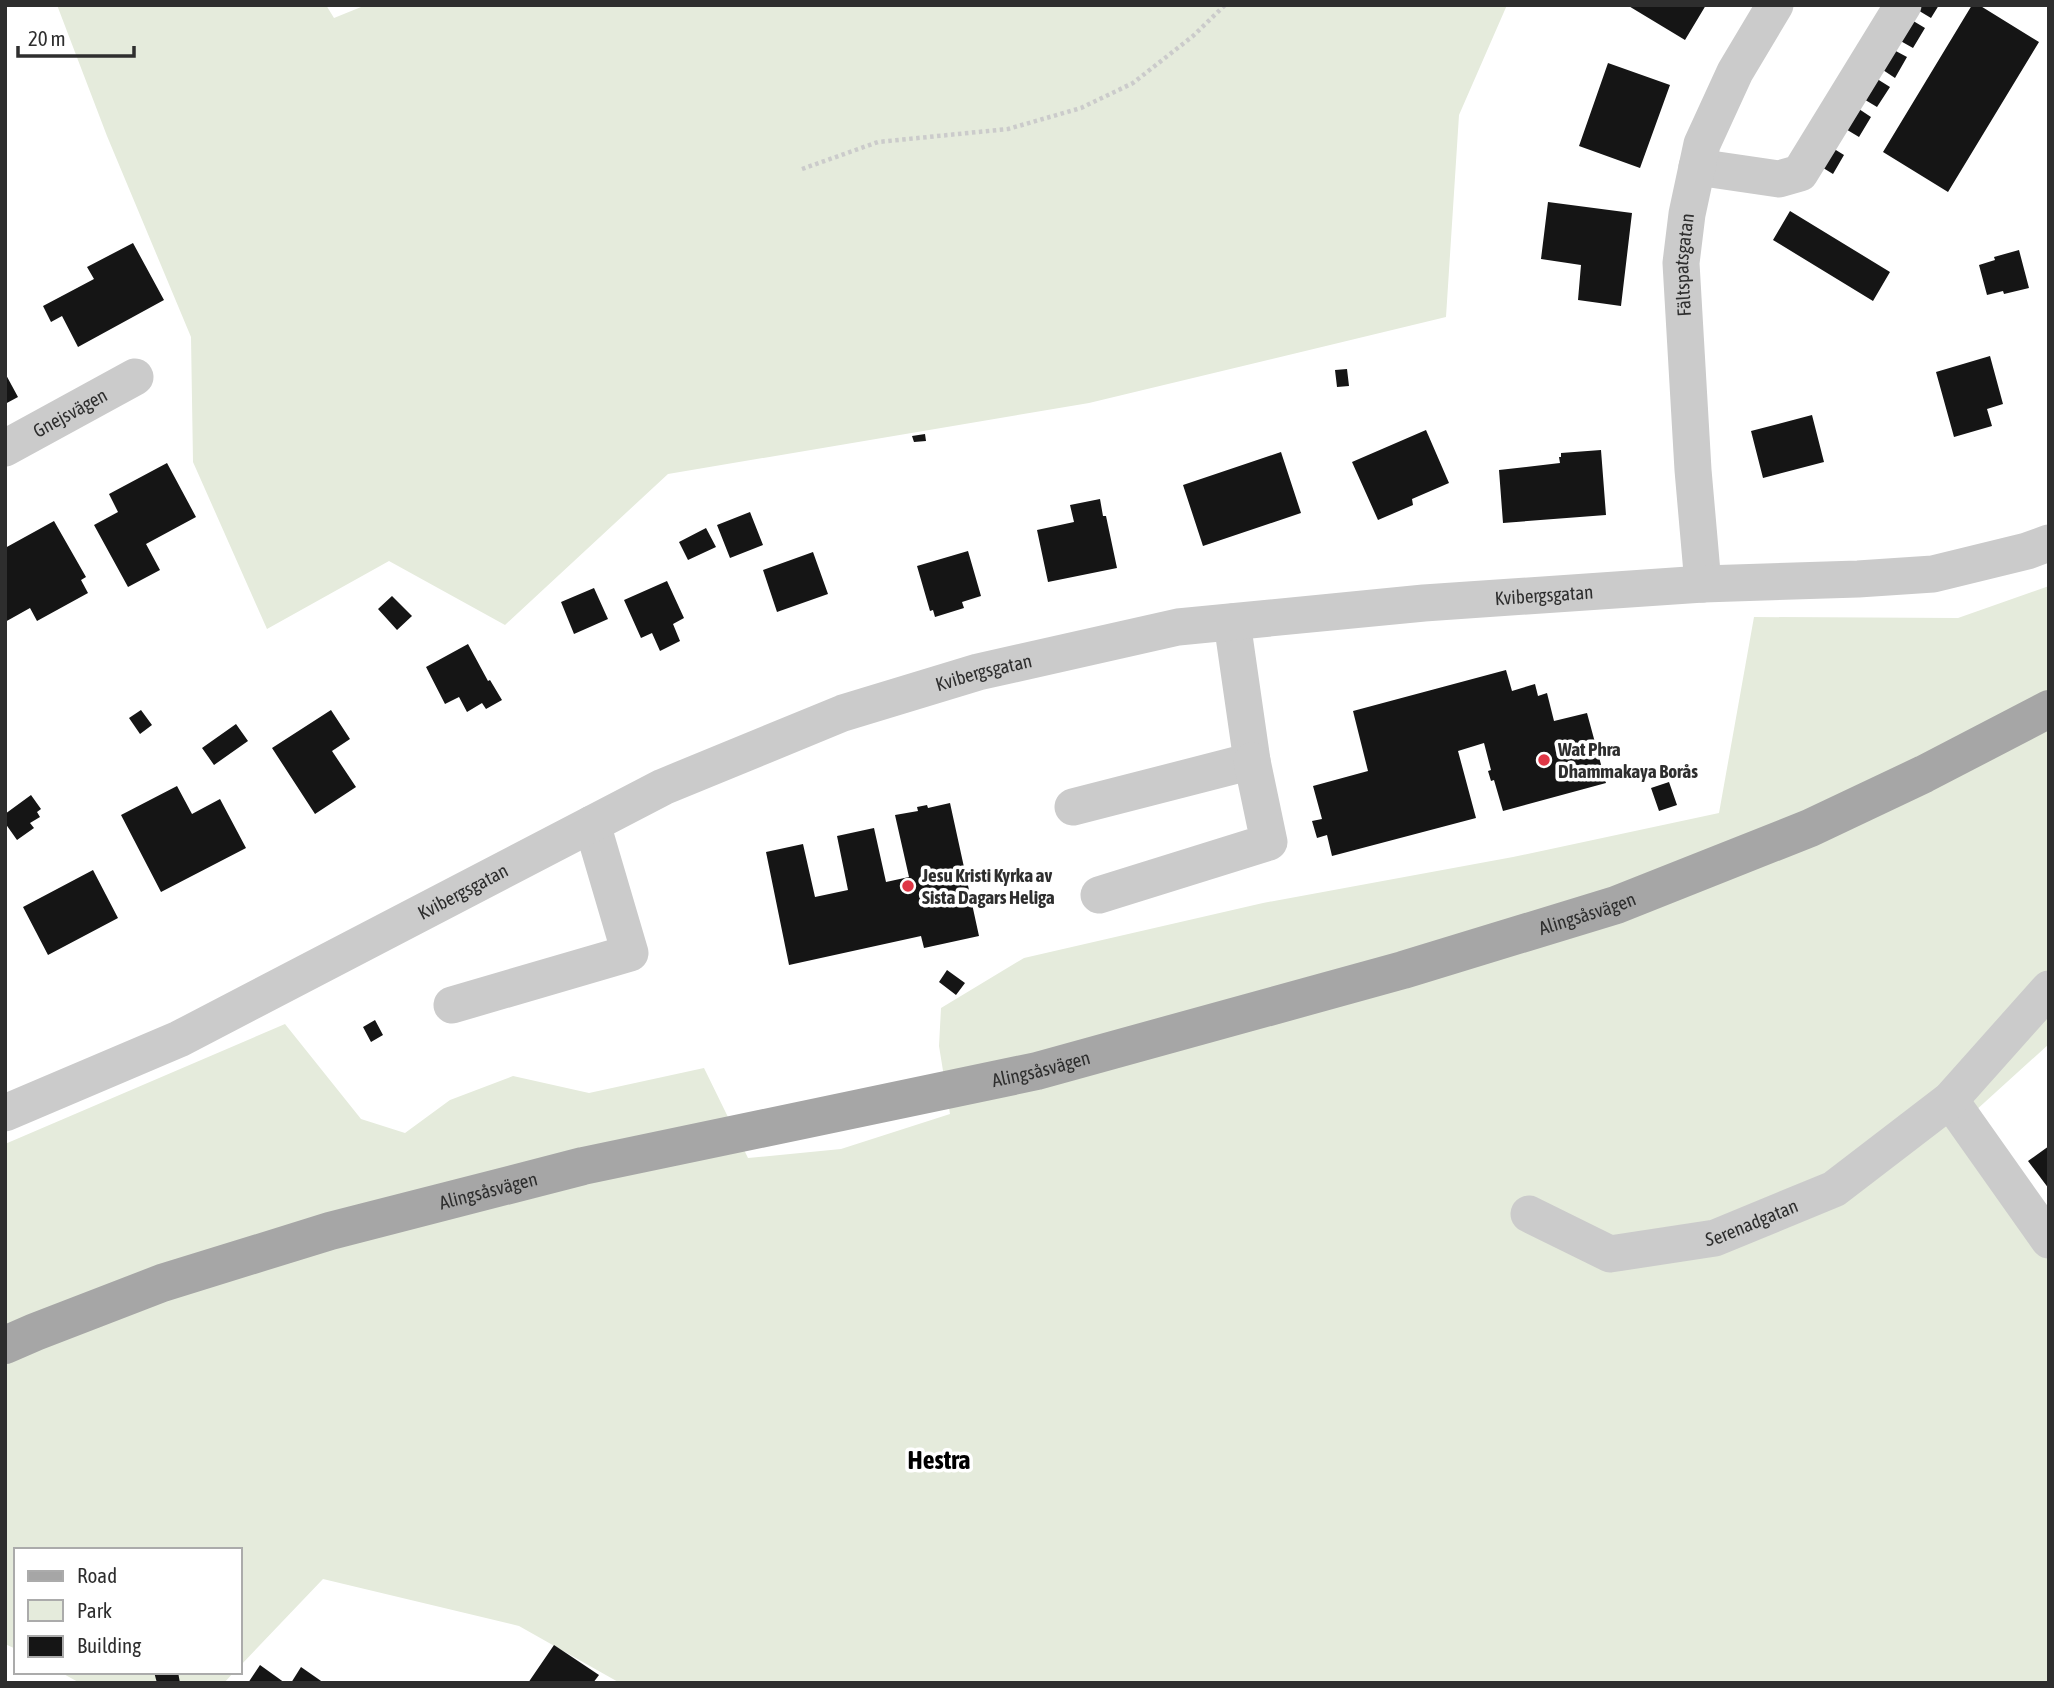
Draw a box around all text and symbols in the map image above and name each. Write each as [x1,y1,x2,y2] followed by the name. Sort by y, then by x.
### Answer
[18,14,133,58] scale bar
[28,26,66,50] text: 20 m
[1670,212,1698,317] street label: Fältspatsgatan
[29,383,111,442] street label: Gnejsvägen
[1494,580,1594,609] street label: Kvibergsgatan
[933,649,1034,695] street label: Kvibergsgatan
[1557,738,1698,782] place label: Wat Phra Dhammakaya Borås
[1536,752,1552,768] marker: Wat Phra Dhammakaya Borås
[414,859,512,924] street label: Kvibergsgatan
[921,864,1055,908] place label: Jesu Kristi Kyrka av Sista Dagars Heliga
[900,878,916,894] marker: Jesu Kristi Kyrka av Sista Dagars Heliga
[1536,887,1639,939] street label: Alingsåsvägen
[990,1046,1093,1091] street label: Alingsåsvägen
[437,1167,540,1214] street label: Alingsåsvägen
[1704,1194,1801,1250] street label: Serenadgatan
[908,1445,970,1475] district label: Hestra
[14,1548,242,1674] legend
[77,1563,117,1587] text: Road
[77,1598,112,1622] text: Park
[77,1633,141,1657] text: Building

